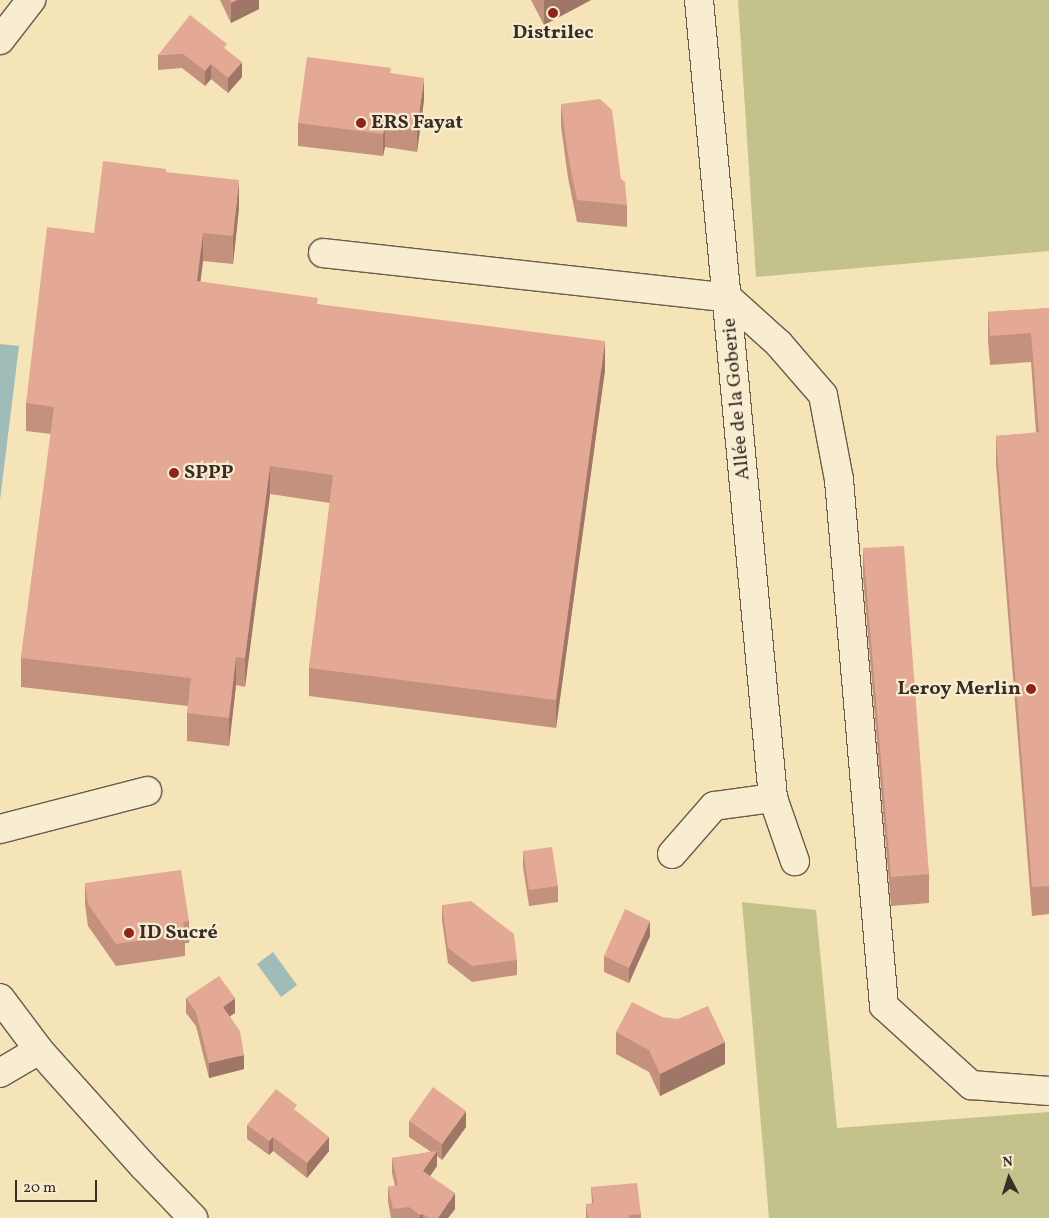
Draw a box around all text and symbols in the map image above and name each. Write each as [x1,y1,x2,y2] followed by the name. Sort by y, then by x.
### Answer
[547,7,559,19] marker: Distrilec
[512,21,594,45] place label: Distrilec
[371,111,463,135] place label: ERS Fayat
[355,117,367,129] marker: ERS Fayat
[718,317,756,481] street label: Allée de la Goberie
[184,461,233,485] place label: SPPP
[168,467,180,479] marker: SPPP
[897,677,1021,701] place label: Leroy Merlin
[1025,683,1037,695] marker: Leroy Merlin
[139,921,218,945] place label: ID Sucré
[123,927,135,939] marker: ID Sucré
[984,1153,1034,1203] north arrow
[1002,1153,1014,1172] text: N
[18,1170,100,1202] scale bar
[23,1178,56,1199] text: 20 m

